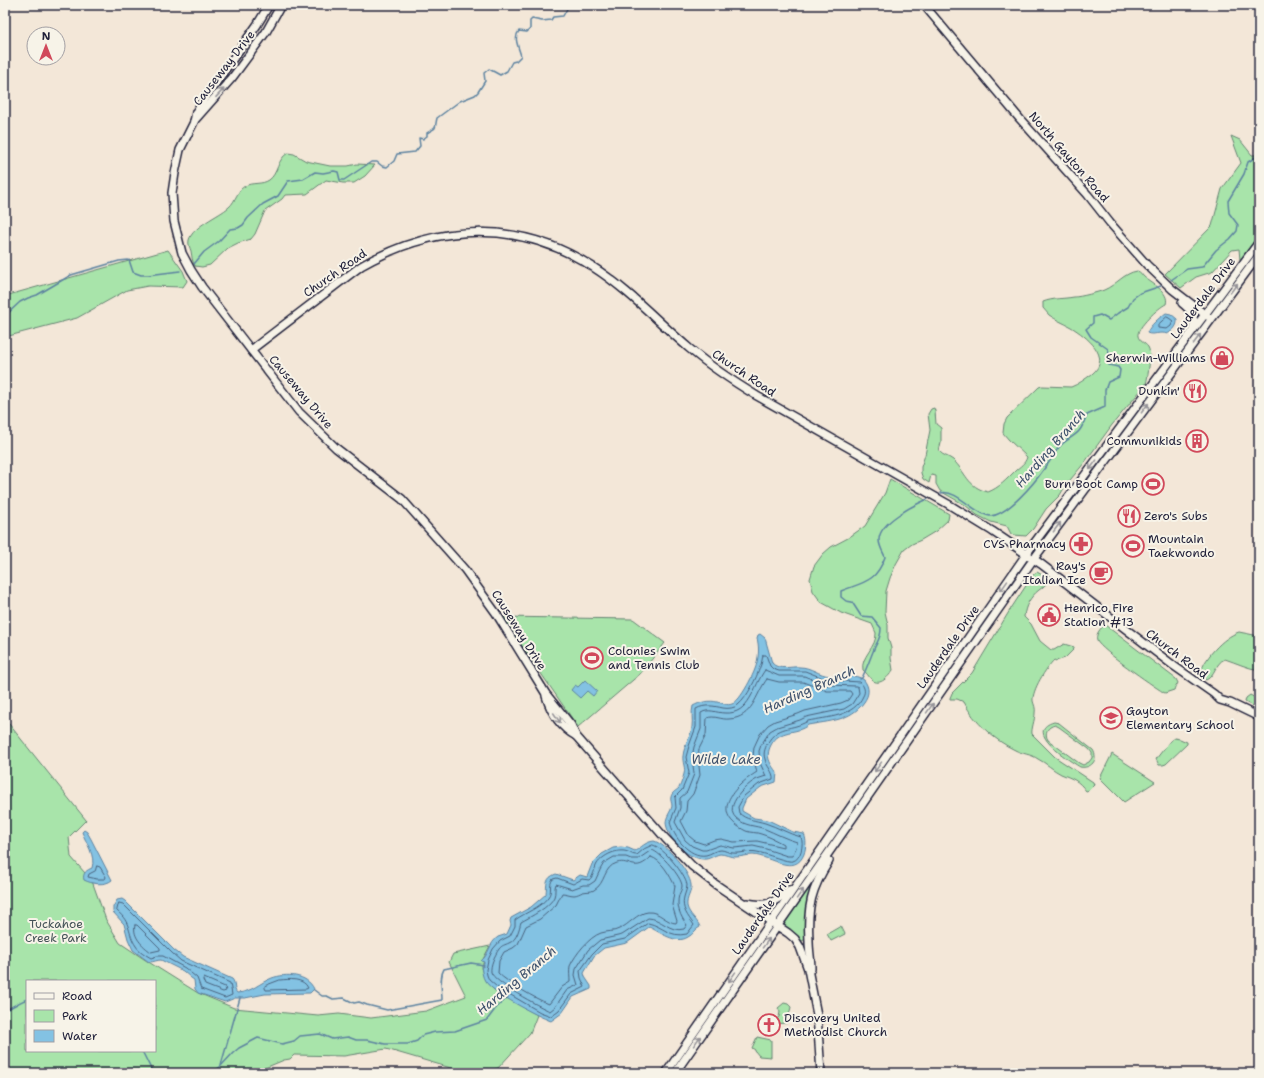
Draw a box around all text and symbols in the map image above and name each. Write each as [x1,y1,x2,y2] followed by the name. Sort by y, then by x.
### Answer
[26,26,66,66] north arrow
[189,27,259,109] street label: Causeway Drive
[42,29,51,44] text: N
[215,87,224,98] one-way arrow
[1025,108,1113,206] street label: North Gayton Road
[300,245,370,301] street label: Church Road
[1167,254,1239,342] street label: Lauderdale Drive
[1230,283,1239,294] one-way arrow
[1193,333,1201,344] one-way arrow
[1209,345,1235,371] shop icon: Sherwin-Williams
[709,346,779,401] street label: Church Road
[1106,350,1206,366] place label: Sherwin-Williams
[265,352,337,432] street label: Causeway Drive
[1182,378,1208,404] restaurant icon: Dunkin'
[1138,383,1180,399] place label: Dunkin'
[1141,402,1150,413] one-way arrow
[1012,405,1089,491] water label: Harding Branch
[1184,428,1210,454] building icon: Communikids
[1106,433,1182,449] place label: Communikids
[1089,459,1097,470] one-way arrow
[1140,471,1166,497] sports icon: Burn Boot Camp
[1045,476,1138,492] place label: Burn Boot Camp
[1116,503,1142,529] restaurant icon: Zero's Subs
[1144,508,1208,524] place label: Zero's Subs
[1052,522,1061,533] one-way arrow
[1068,531,1094,557] pharmacy icon: CVS Pharmacy
[1148,531,1214,561] place label: Mountain Taekwondo
[1120,533,1146,559] sports icon: Mountain Taekwondo
[983,536,1066,552] place label: CVS Pharmacy
[1023,558,1086,588] place label: Ray's Italian Ice
[1088,560,1114,586] cafe icon: Ray's Italian Ice
[1000,580,1008,591] one-way arrow
[488,587,550,673] street label: Causeway Drive
[1064,600,1134,630] place label: Henrico Fire Station #13
[913,602,983,692] street label: Lauderdale Drive
[1036,602,1062,628] public building icon: Henrico Fire Station #13
[1143,625,1212,683] street label: Church Road
[608,643,700,673] place label: Colonies Swim and Tennis Club
[579,645,605,671] sports icon: Colonies Swim and Tennis Club
[761,662,858,717] water label: Harding Branch
[926,703,934,714] one-way arrow
[1126,703,1234,733] place label: Gayton Elementary School
[1098,705,1124,731] school or university icon: Gayton Elementary School
[553,712,561,724] one-way arrow
[691,751,761,768] water label: Wilde Lake
[874,762,882,773] one-way arrow
[728,868,798,958] street label: Lauderdale Drive
[796,889,804,900] one-way arrow
[25,916,87,946] park label: Tuckahoe Creek Park
[762,938,770,949] one-way arrow
[473,942,560,1019] water label: Harding Branch
[728,971,736,982] one-way arrow
[26,980,156,1052] legend
[62,988,93,1004] text: Road
[62,1008,88,1024] text: Park
[784,1010,887,1040] place label: Discovery United Methodist Church
[756,1012,782,1038] church icon: Discovery United Methodist Church
[62,1028,98,1044] text: Water
[693,1036,701,1047] one-way arrow

